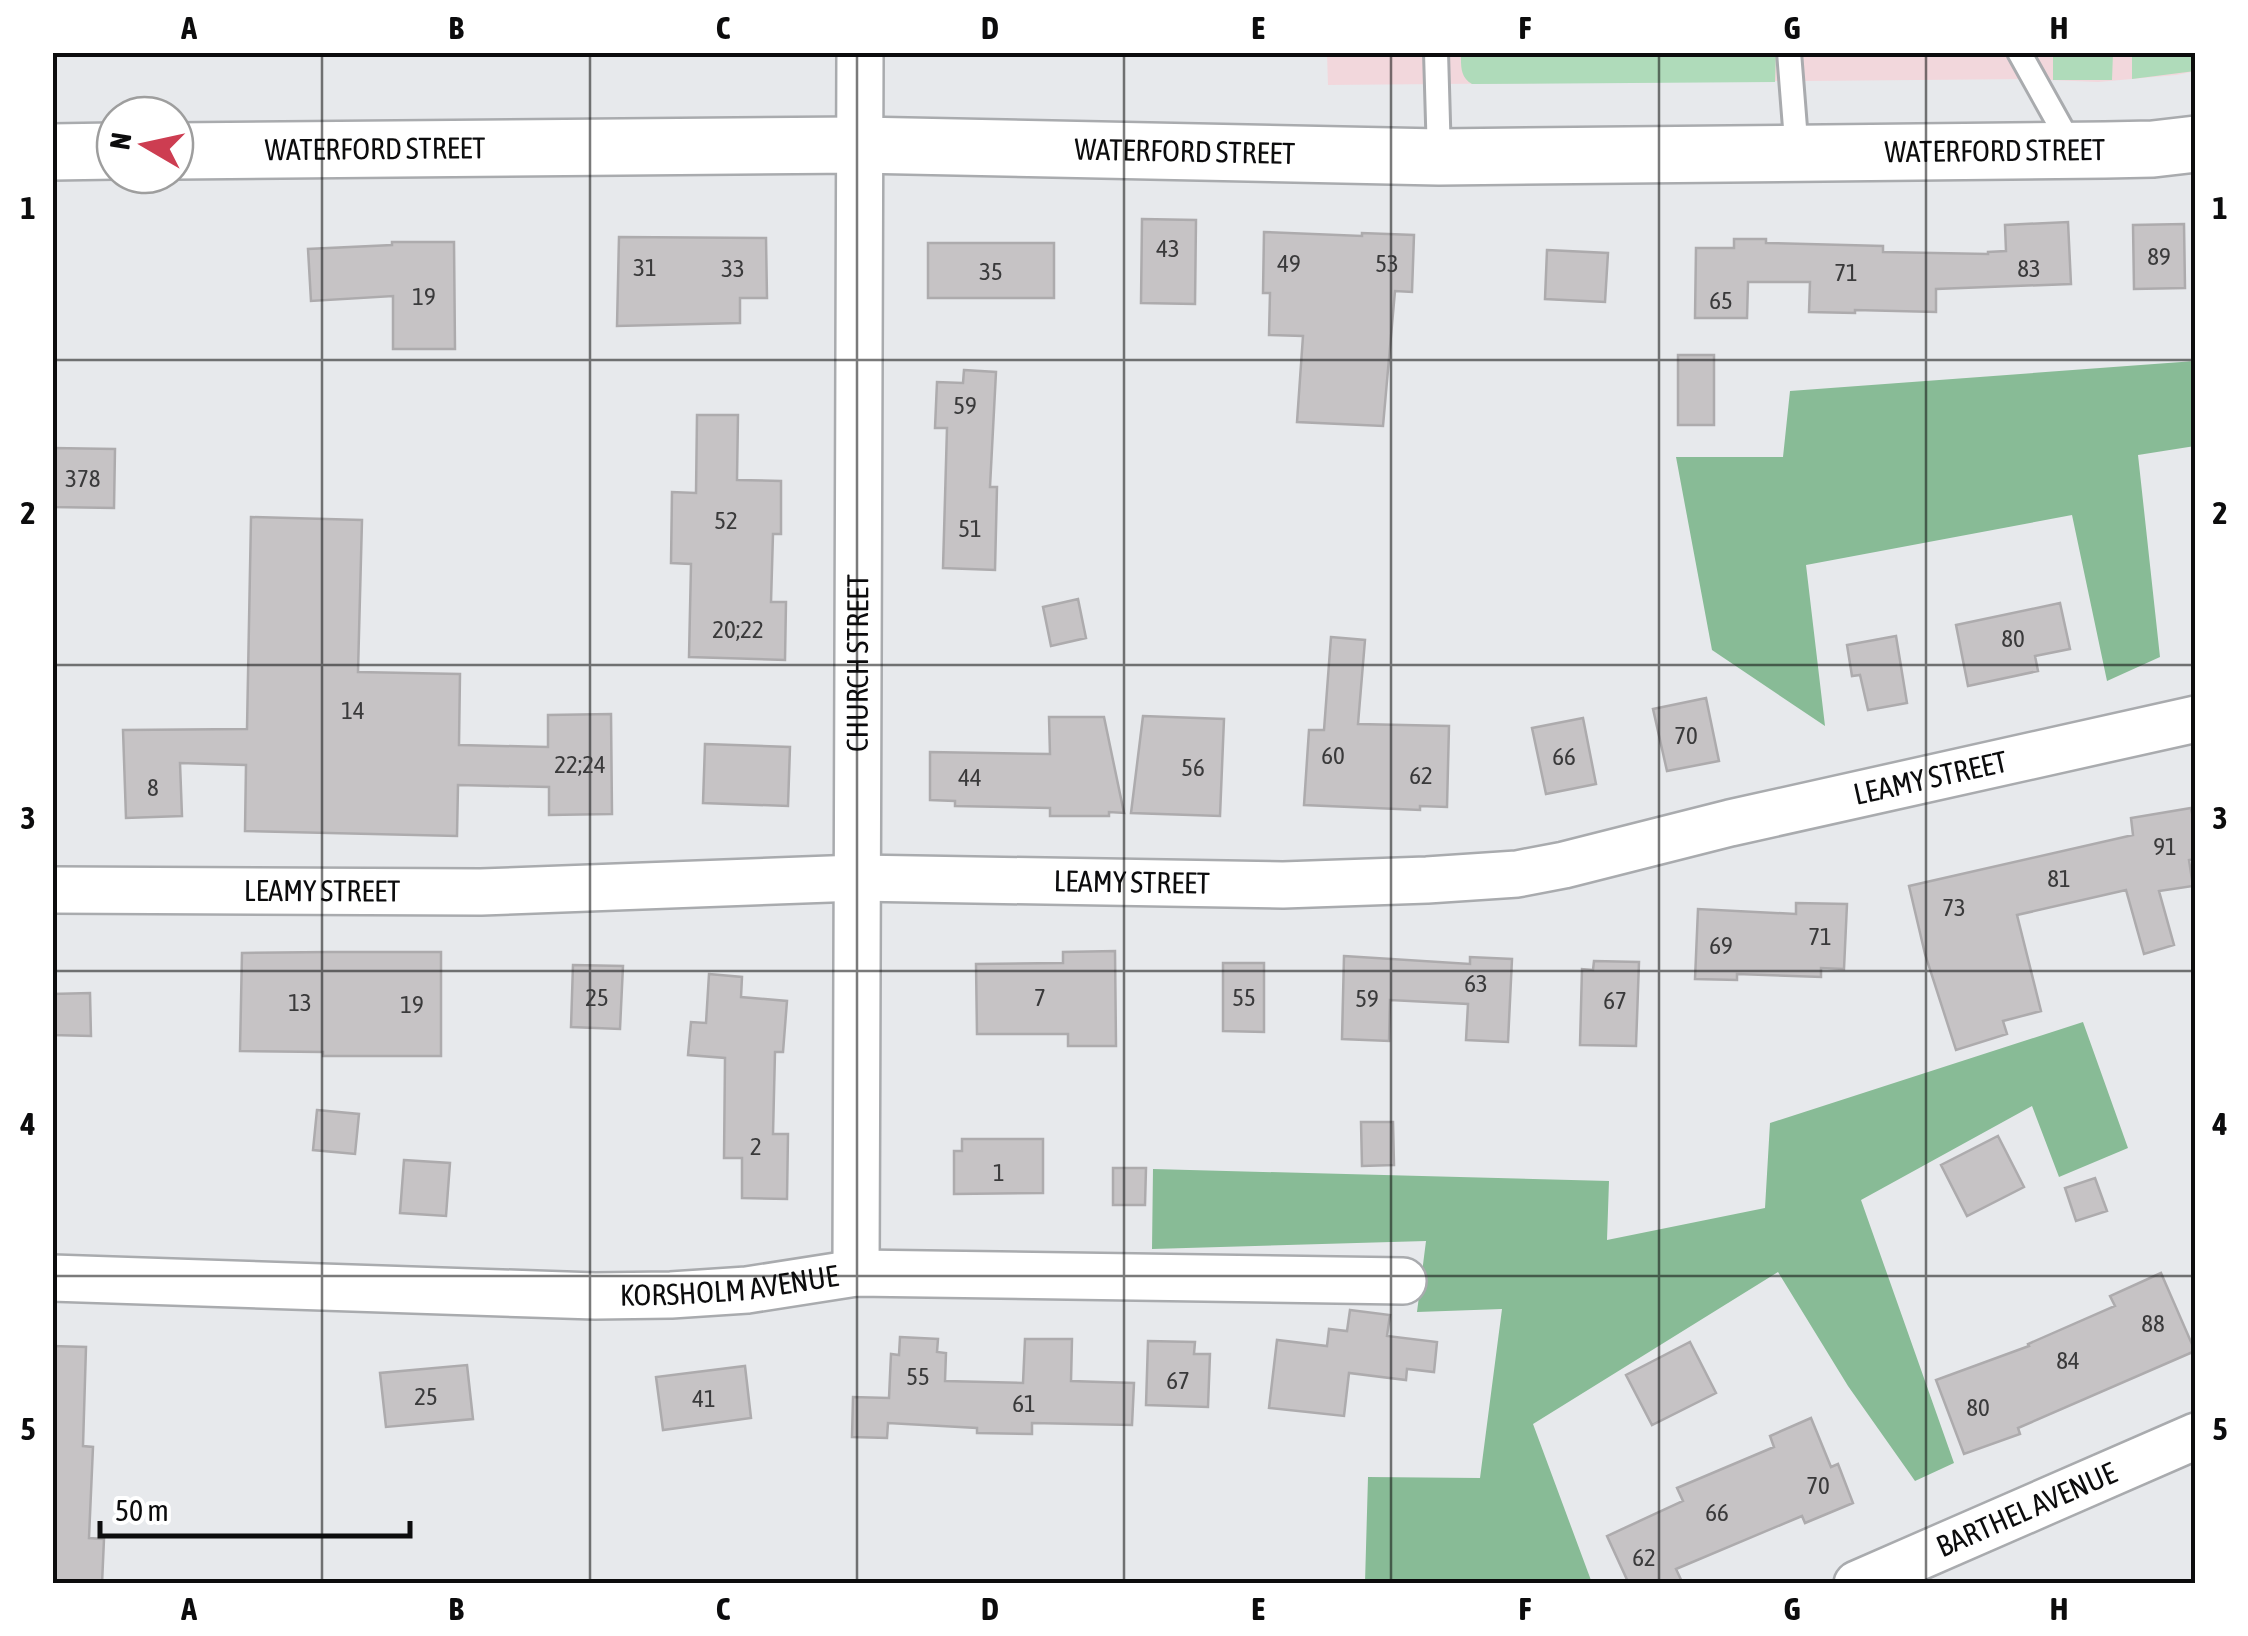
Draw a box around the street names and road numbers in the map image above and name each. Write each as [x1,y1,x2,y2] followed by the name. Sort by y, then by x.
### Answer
[264,130,485,166] street label: WATERFORD STREET
[1074,131,1296,170] street label: WATERFORD STREET
[1884,132,2105,168] street label: WATERFORD STREET
[840,574,874,752] street label: CHURCH STREET
[1850,744,2010,811] street label: LEAMY STREET
[1053,863,1210,900] street label: LEAMY STREET
[244,873,400,908] street label: LEAMY STREET
[620,1258,841,1312] street label: KORSHOLM AVENUE
[1931,1455,2122,1563] street label: BARTHEL AVENUE

